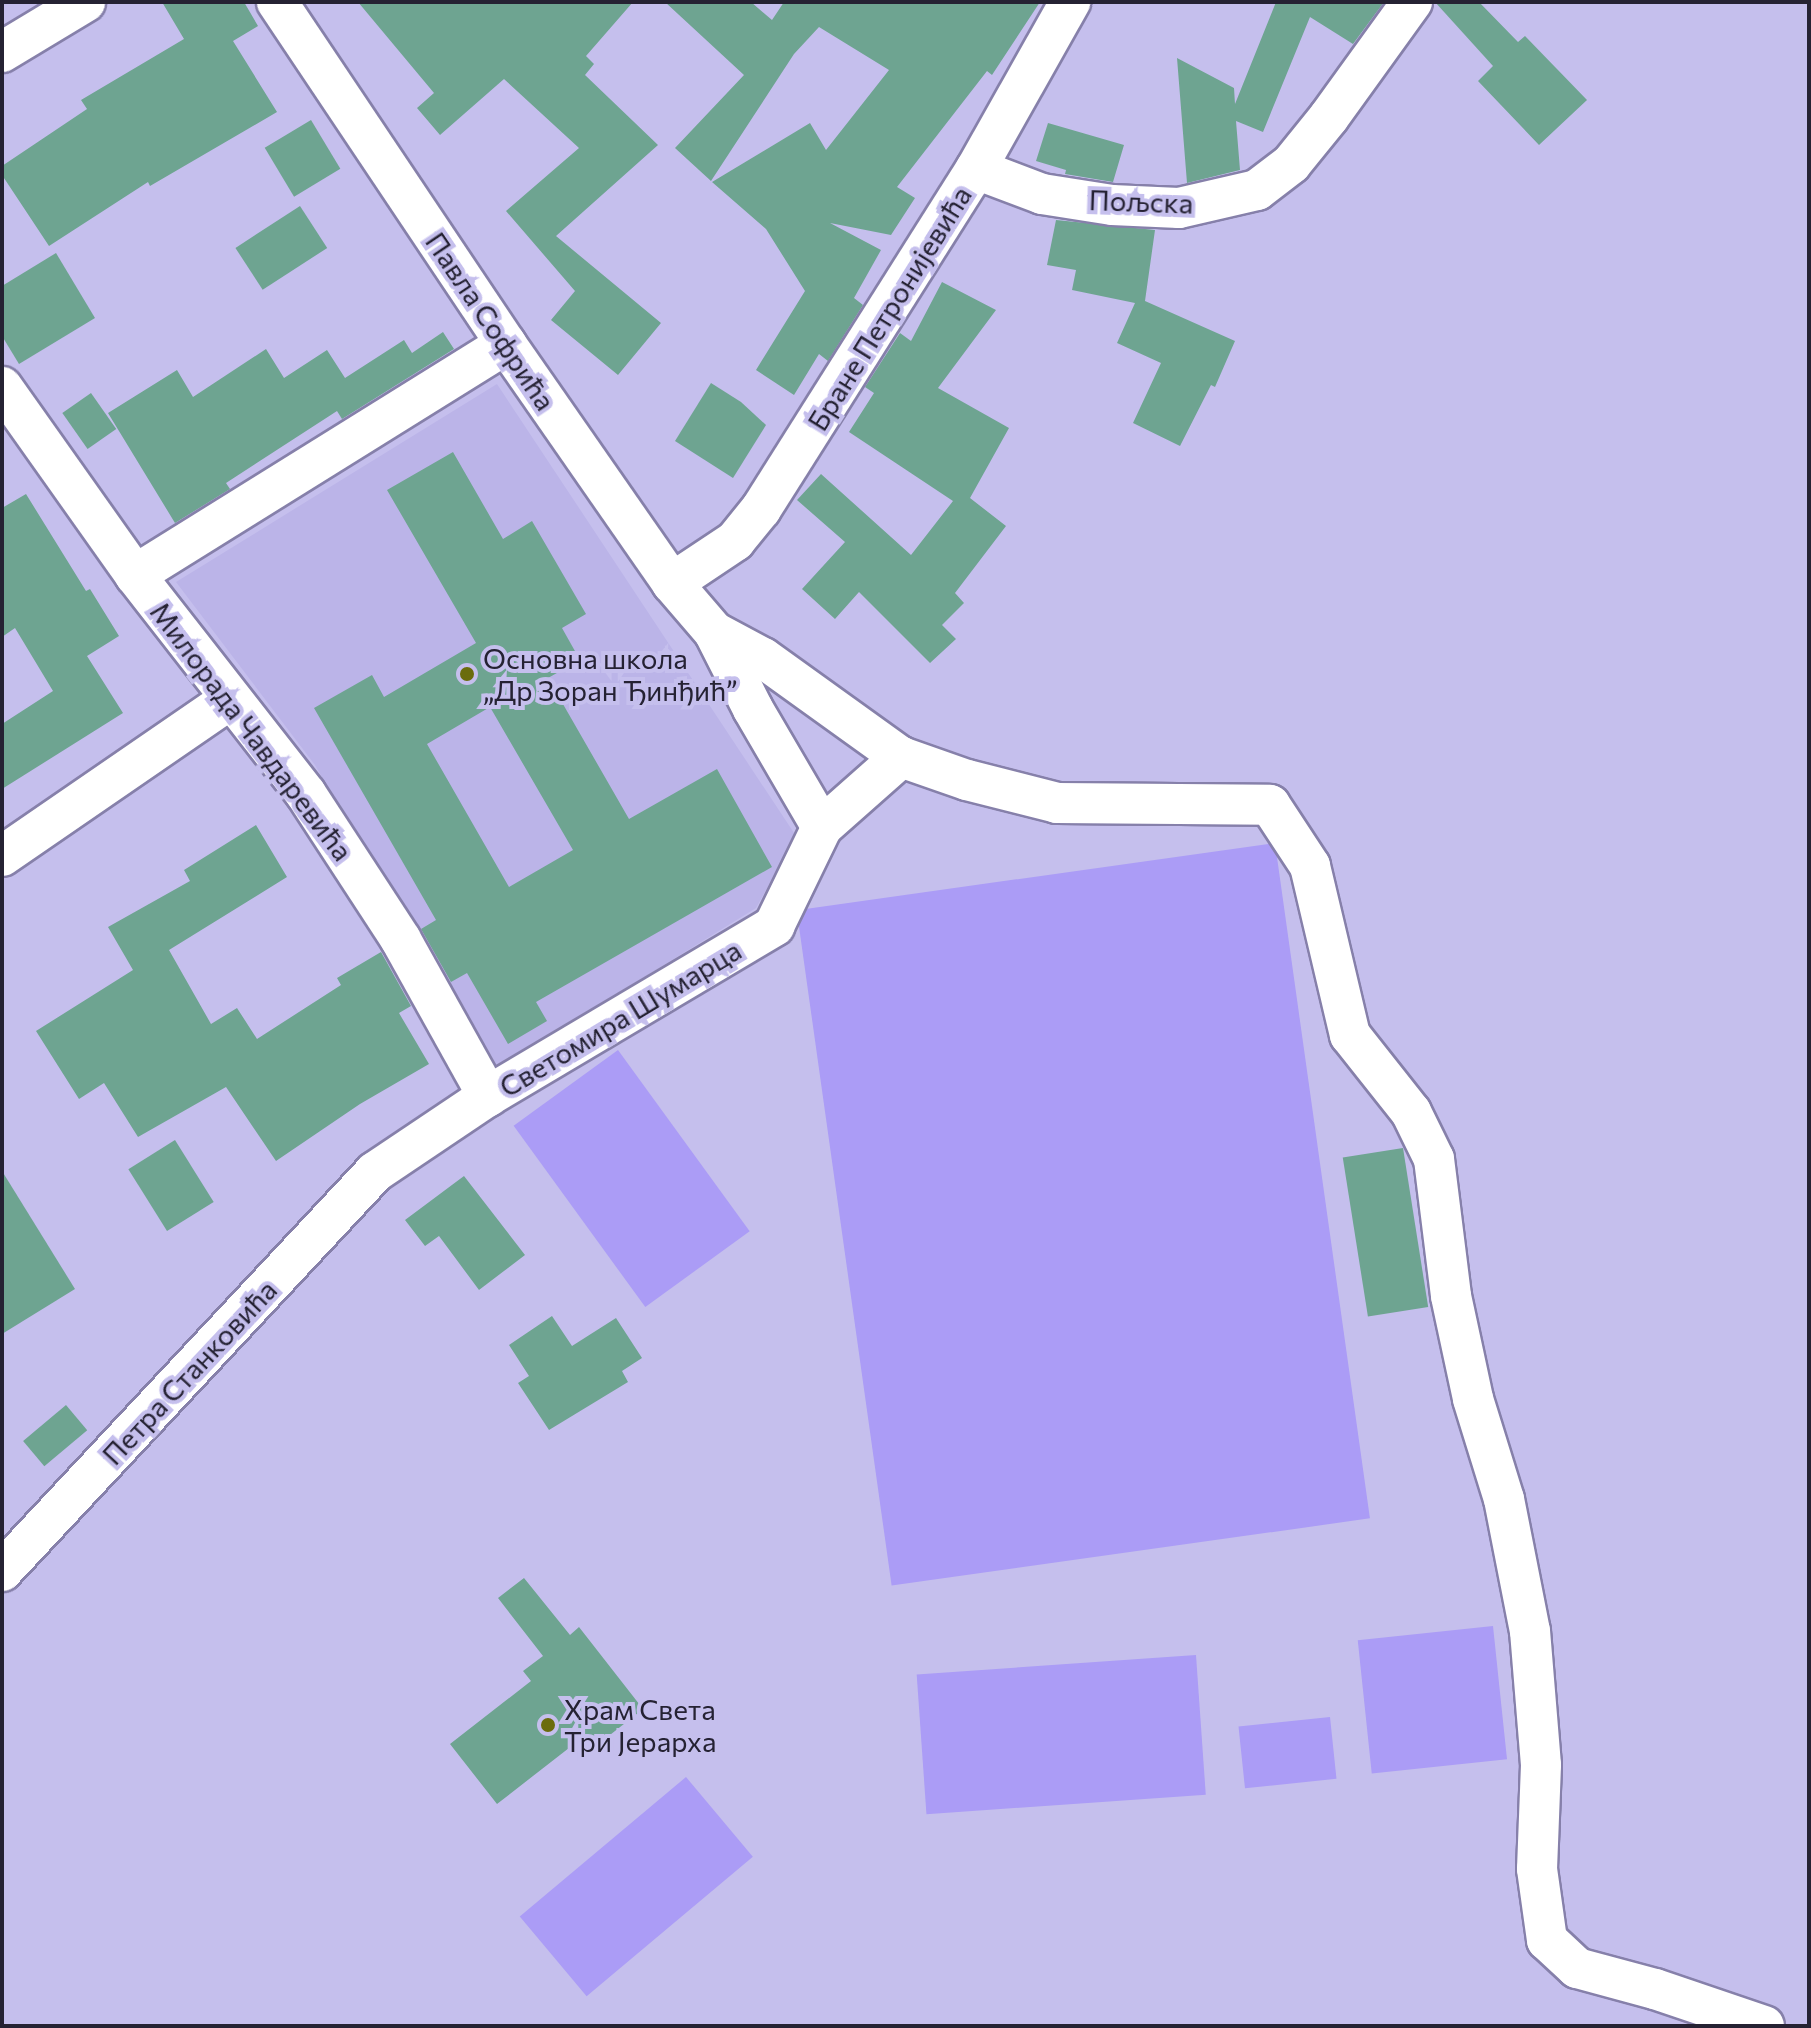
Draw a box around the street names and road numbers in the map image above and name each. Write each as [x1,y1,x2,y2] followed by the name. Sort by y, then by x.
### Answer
[800,180,978,436] street label: Бране Петронијевића
[1088,182,1194,220] street label: Пољска
[419,226,563,416] street label: Павла Софрића
[144,595,360,867] street label: Милорада Чавдаревића
[493,933,747,1103] street label: Светомира Шумарца
[95,1273,283,1471] street label: Петра Станковића

